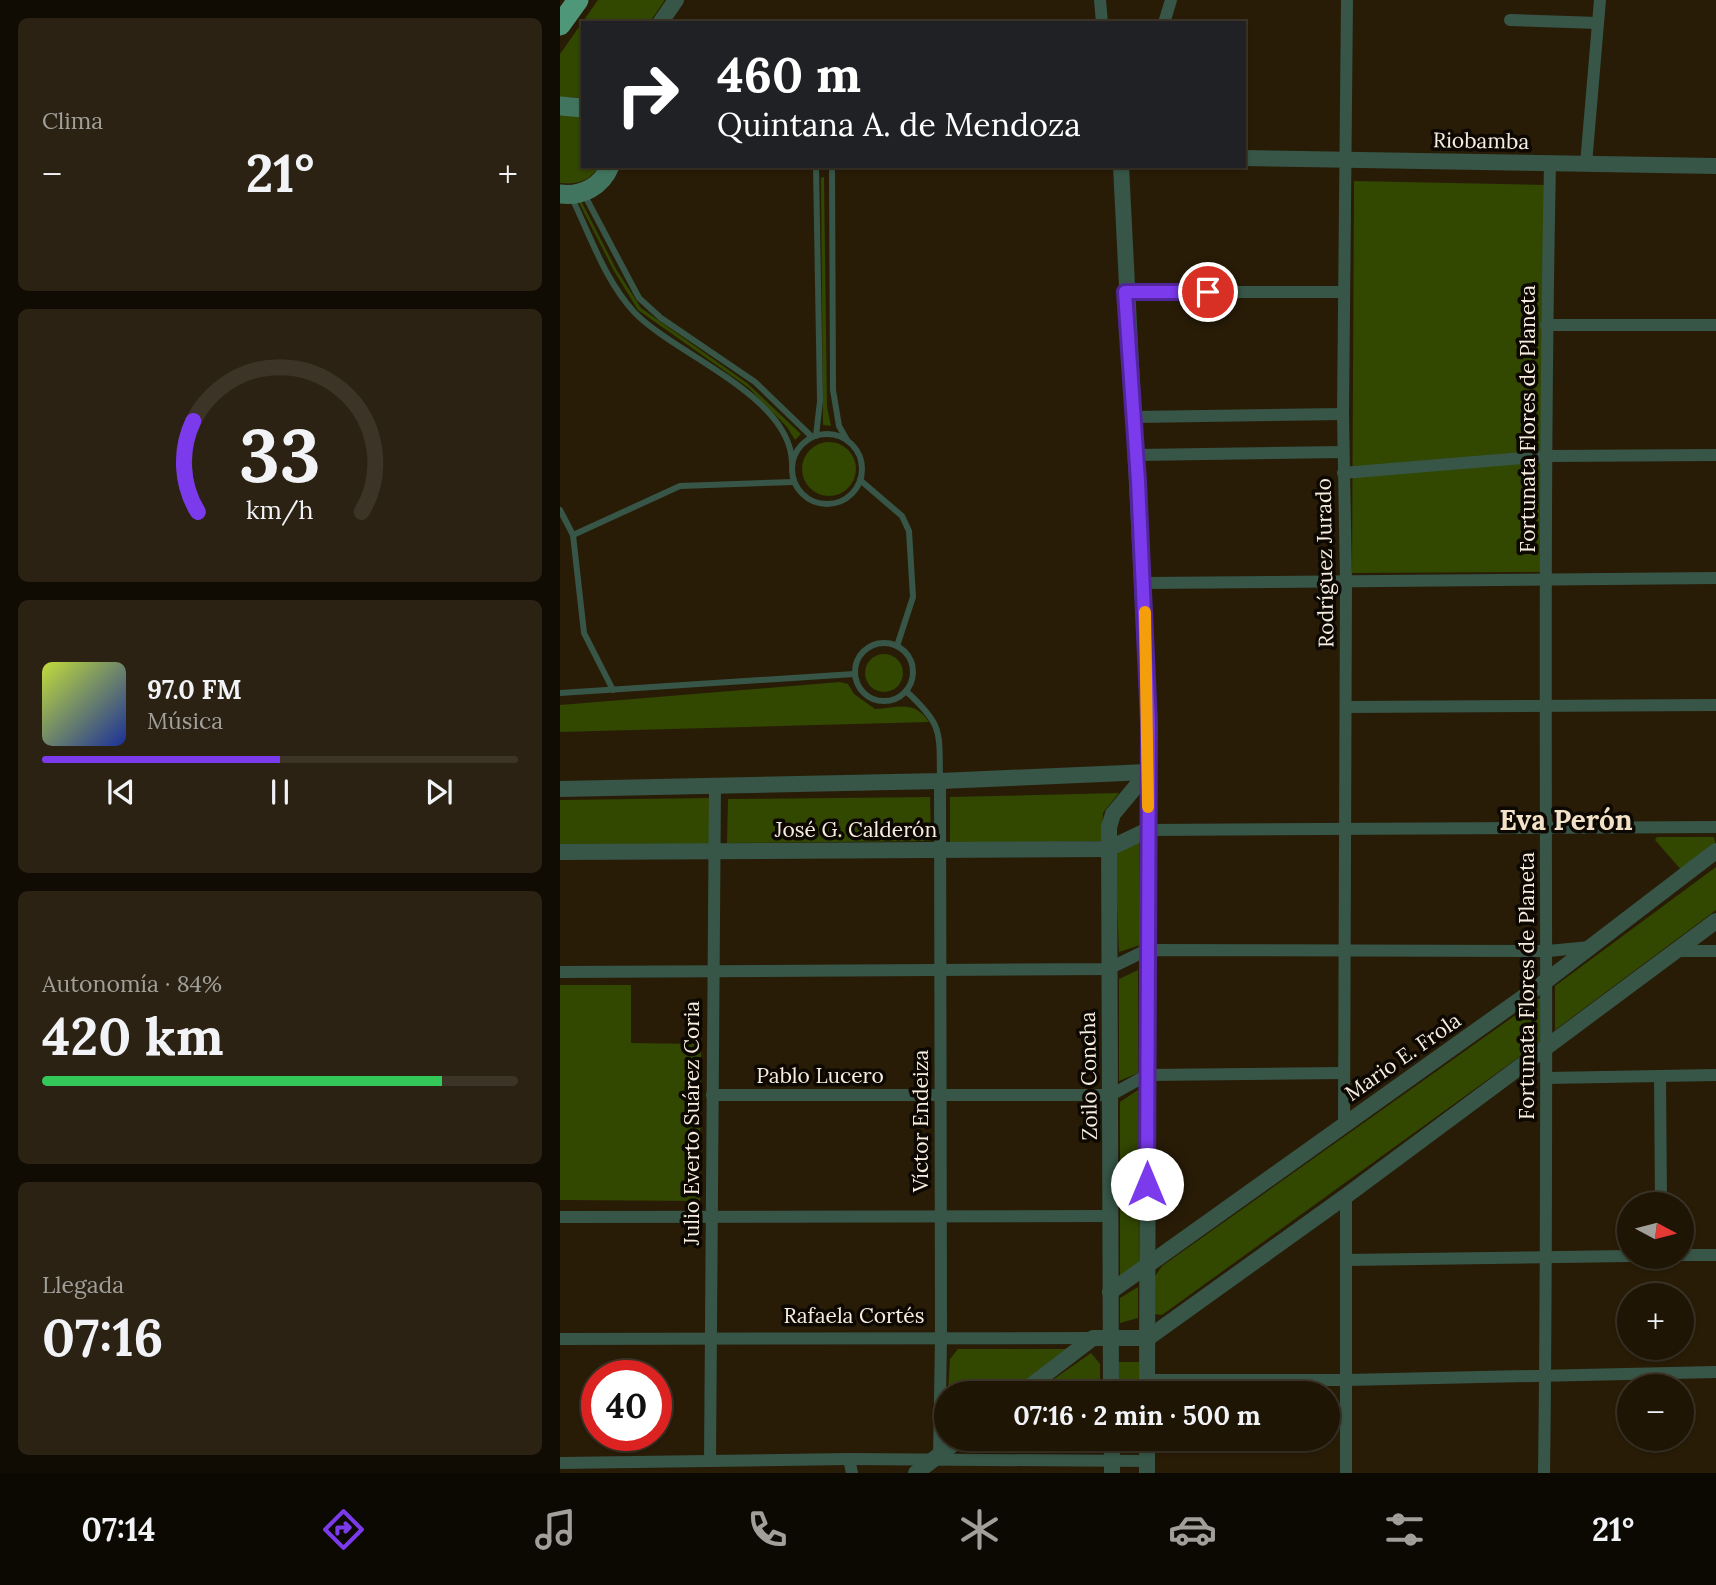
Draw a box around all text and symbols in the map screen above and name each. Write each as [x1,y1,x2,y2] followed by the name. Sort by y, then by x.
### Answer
[717,43,861,105] text: 460 m
[602,49,693,140] icon: right
[717,104,1081,145] text: Quintana A. de Mendoza
[42,106,103,135] text: Clima
[1433,126,1530,155] street label: Riobamba
[246,140,314,206] text: 21°
[42,150,62,198] text: −
[498,150,518,198] text: +
[1178,262,1238,322] pin
[1189,273,1227,311] icon: arrive
[1514,285,1541,553] street label: Fortunata Flores de Planeta
[239,409,321,502] text: 33
[1310,478,1339,648] street label: Rodríguez Jurado
[246,493,314,525] text: km/h
[147,673,242,706] text: 97.0 FM
[147,706,223,735] text: Música
[102,773,140,811] icon: previous
[261,773,299,811] icon: pause
[420,773,458,811] icon: next
[1499,802,1633,838] district label: Eva Perón
[774,816,937,843] street label: José G. Calderón
[1513,852,1540,1120] street label: Fortunata Flores de Planeta
[42,969,222,998] text: Autonomía · 84%
[678,1001,705,1246] street label: Julio Everto Suárez Coria
[42,1003,224,1069] text: 420 km
[1339,1007,1466,1107] street label: Mario E. Frola
[1074,1011,1103,1141] street label: Zoilo Concha
[907,1050,934,1193] street label: Víctor Endeiza
[756,1062,884,1089] street label: Pablo Lucero
[1110,1147,1184,1221] position arrow
[1617,1192,1694,1269] north arrow
[1617,1192,1694,1451] map controls
[42,1270,124,1299] text: Llegada
[1617,1283,1694,1360] button: +
[784,1302,924,1329] street label: Rafaela Cortés
[42,1304,163,1370] text: 07:16
[581,1360,672,1451] speed limit sign: 40
[1617,1374,1694,1451] button: −
[1013,1399,1261,1432] text: 07:16 · 2 min · 500 m
[319,1505,368,1554] icon: directions
[531,1505,580,1554] icon: music
[743,1505,792,1554] icon: phone
[955,1505,1004,1554] icon: climate
[1168,1505,1217,1554] icon: car
[1380,1505,1429,1554] icon: filters
[82,1509,155,1550] text: 07:14
[1592,1509,1634,1550] text: 21°

